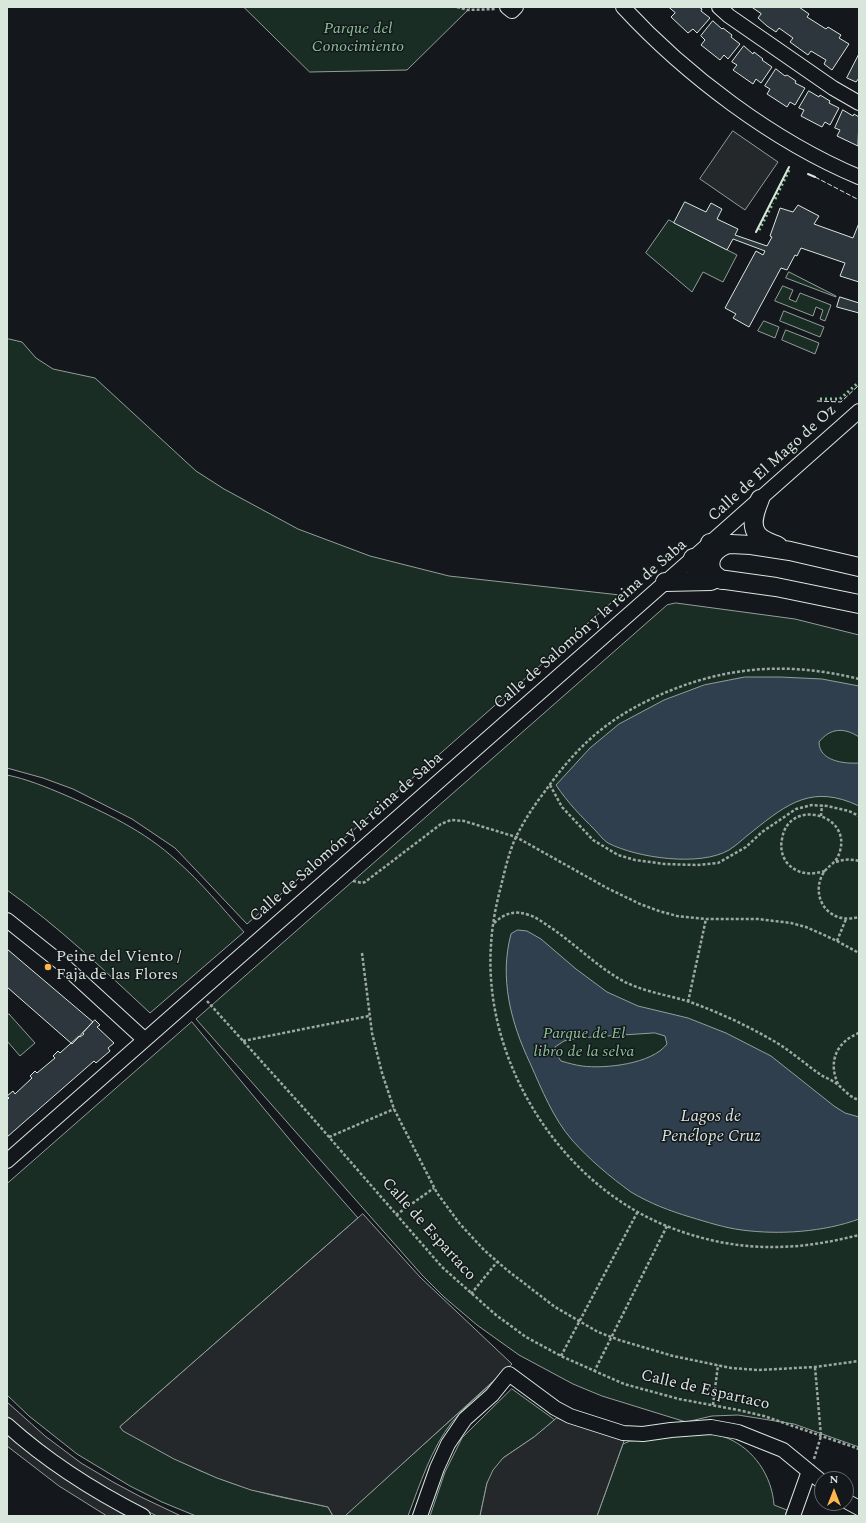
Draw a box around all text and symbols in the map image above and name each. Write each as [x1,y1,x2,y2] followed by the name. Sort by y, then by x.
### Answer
[312,20,404,58] park label: Parque del Conocimiento
[705,401,841,527] street label: Calle de El Mago de Oz
[491,536,691,714] street label: Calle de Salomón y la reina de Saba
[247,749,447,927] street label: Calle de Salomón y la reina de Saba
[56,948,181,986] place label: Peine del Viento / Faja de las Flores
[43,962,53,972] marker: Peine del Viento / Faja de las Flores
[534,1025,634,1063] park label: Parque de El libro de la selva
[661,1108,761,1148] water label: Lagos de Penélope Cruz
[377,1175,479,1285] street label: Calle de Espartaco
[639,1367,771,1415] street label: Calle de Espartaco
[814,1471,854,1511] north arrow
[830,1471,838,1488] text: N

